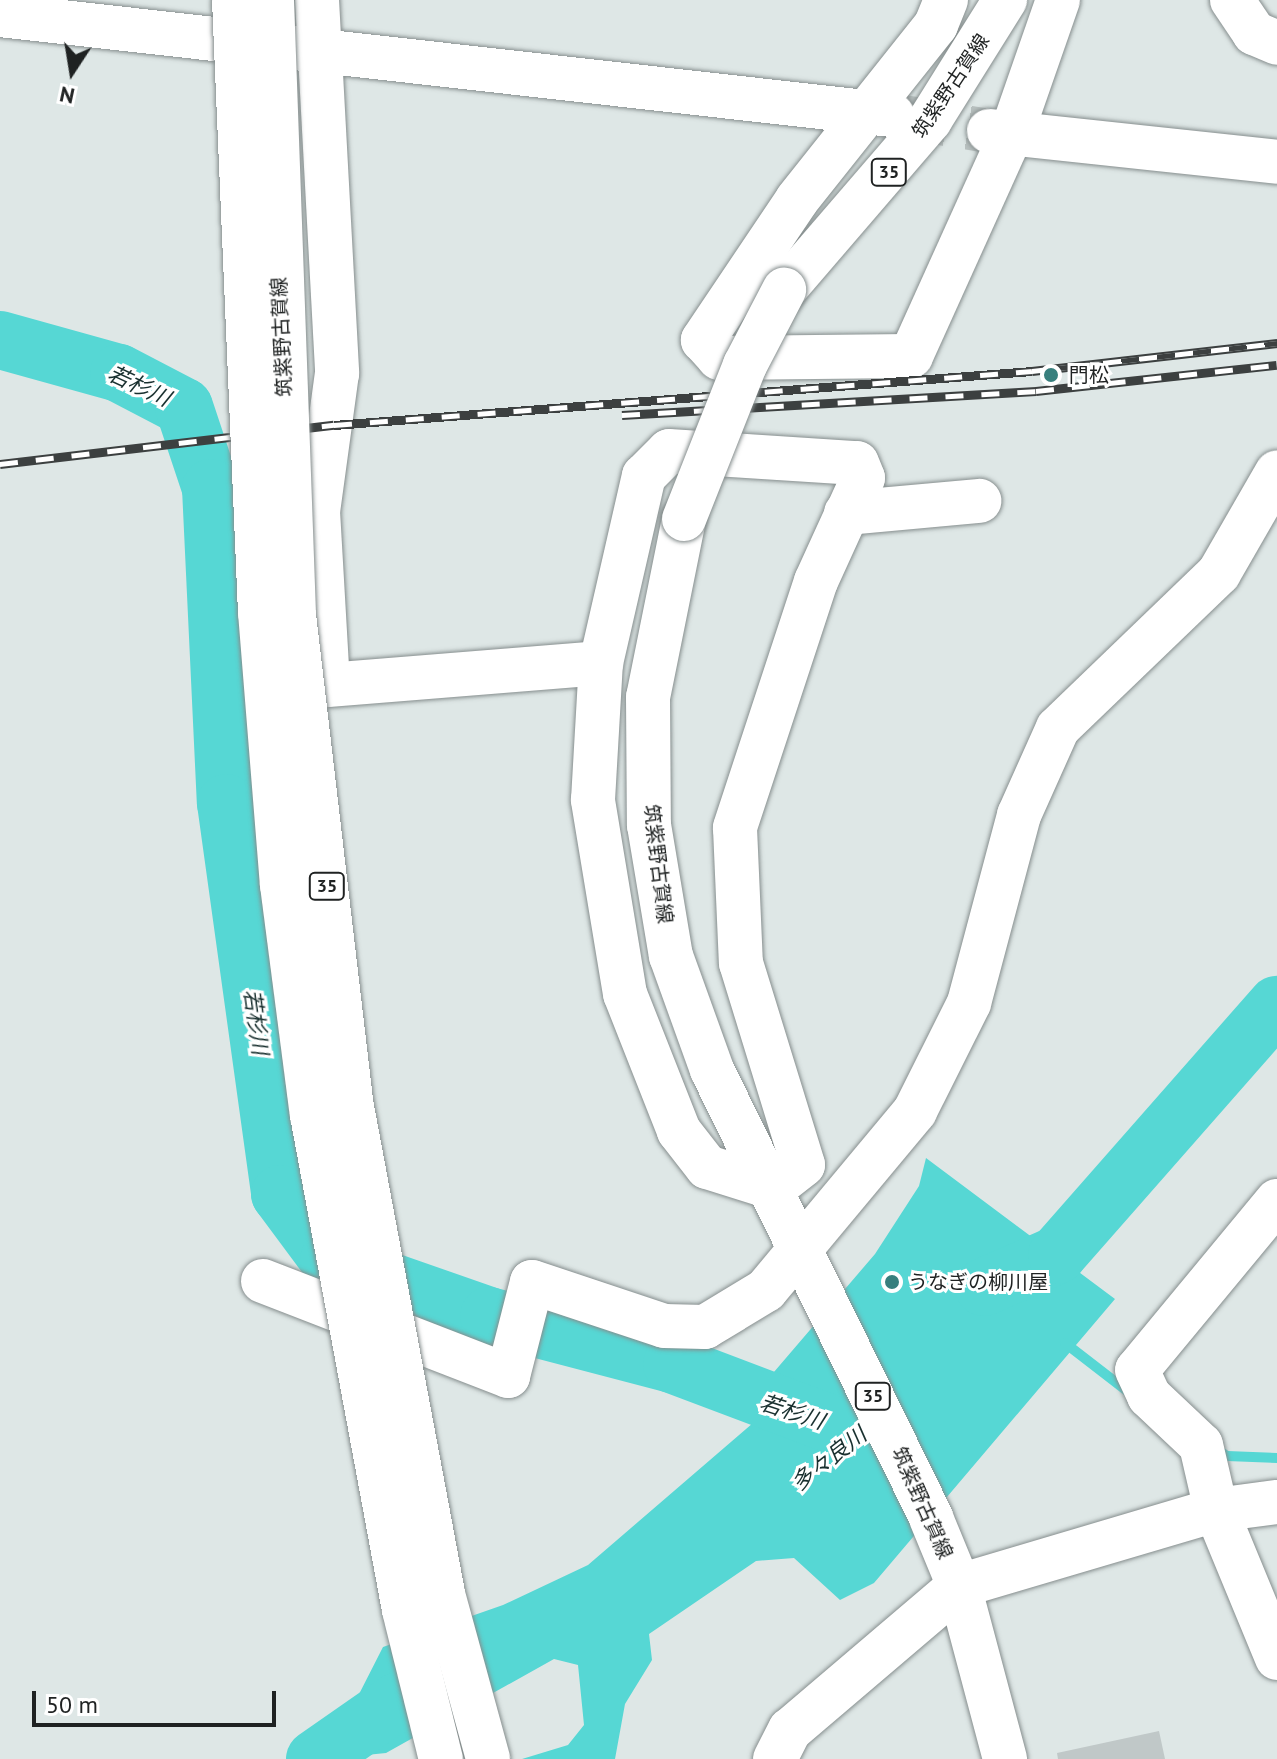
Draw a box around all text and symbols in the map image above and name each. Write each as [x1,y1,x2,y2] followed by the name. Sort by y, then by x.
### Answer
[908,30,994,142] street label: 筑紫野古賀線
[32,32,112,112] north arrow
[57,80,77,111] text: N
[869,158,909,186] road number: 35
[267,276,297,398] street label: 筑紫野古賀線
[104,360,174,412] water label: 若杉川
[1069,363,1109,387] place label: 門松
[1040,364,1062,386] marker: 門松
[639,803,677,925] street label: 筑紫野古賀線
[307,872,347,900] road number: 35
[238,987,274,1057] water label: 若杉川
[908,1270,1048,1294] place label: うなぎの柳川屋
[883,1273,901,1291] marker: うなぎの柳川屋
[853,1382,893,1410] road number: 35
[757,1389,827,1435] water label: 若杉川
[786,1422,872,1496] water label: 多々良川
[887,1443,957,1563] street label: 筑紫野古賀線
[36,1675,280,1725] scale bar
[46,1689,98,1720] text: 50 m

